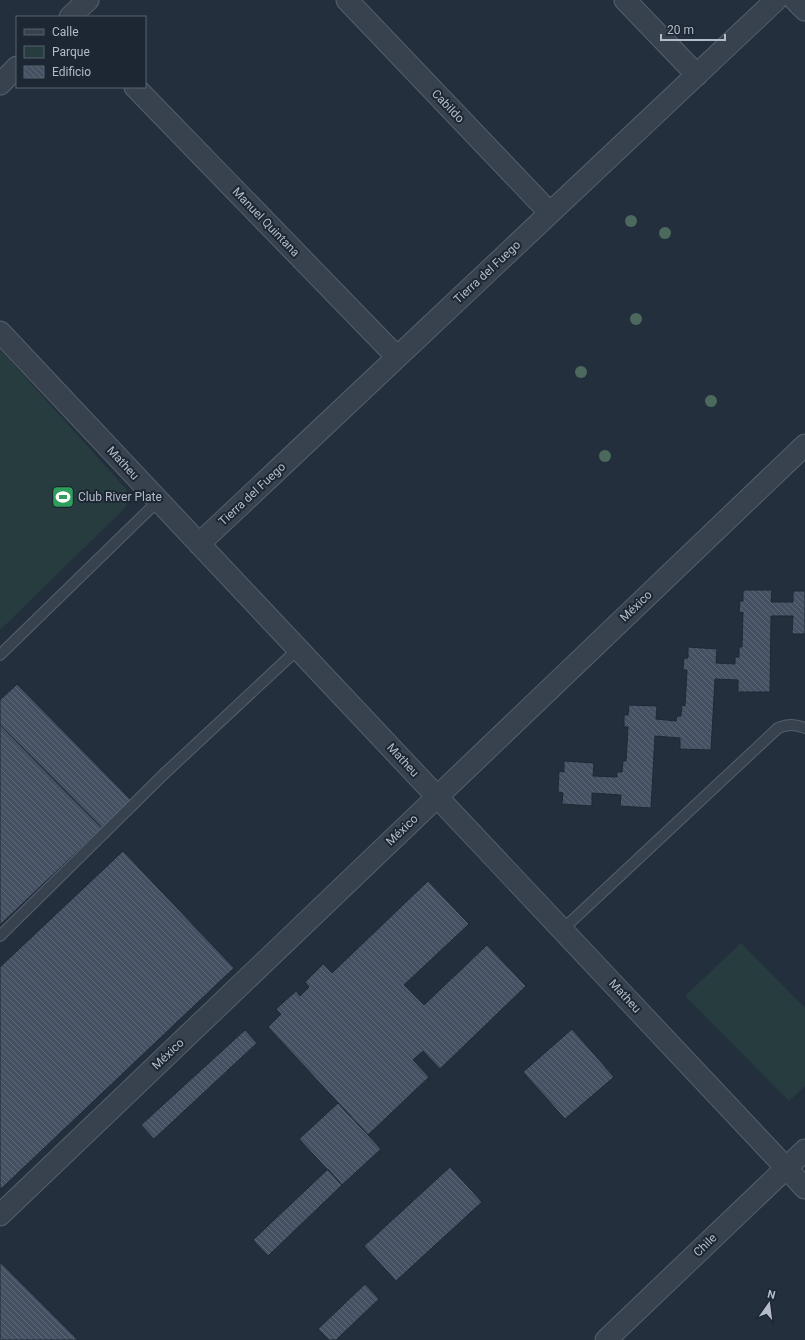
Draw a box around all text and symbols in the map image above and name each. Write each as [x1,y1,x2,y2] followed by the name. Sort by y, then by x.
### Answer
[16,16,146,88] legend
[661,16,725,42] scale bar
[667,23,694,37] text: 20 m
[52,25,79,39] text: Calle
[52,45,90,59] text: Parque
[52,65,91,79] text: Edificio
[429,87,467,126] street label: Cabildo
[230,185,302,259] street label: Manuel Quintana
[451,237,523,306] street label: Tierra del Fuego
[104,443,142,483] street label: Matheu
[216,459,288,528] street label: Tierra del Fuego
[50,484,76,510] sports icon: Club River Plate
[78,490,162,504] place label: Club River Plate
[617,587,655,625] street label: México
[384,740,422,780] street label: Matheu
[383,811,421,849] street label: México
[606,976,644,1016] street label: Matheu
[149,1035,187,1073] street label: México
[691,1231,719,1259] street label: Chile
[749,1284,789,1324] north arrow
[766,1288,777,1302] text: N

